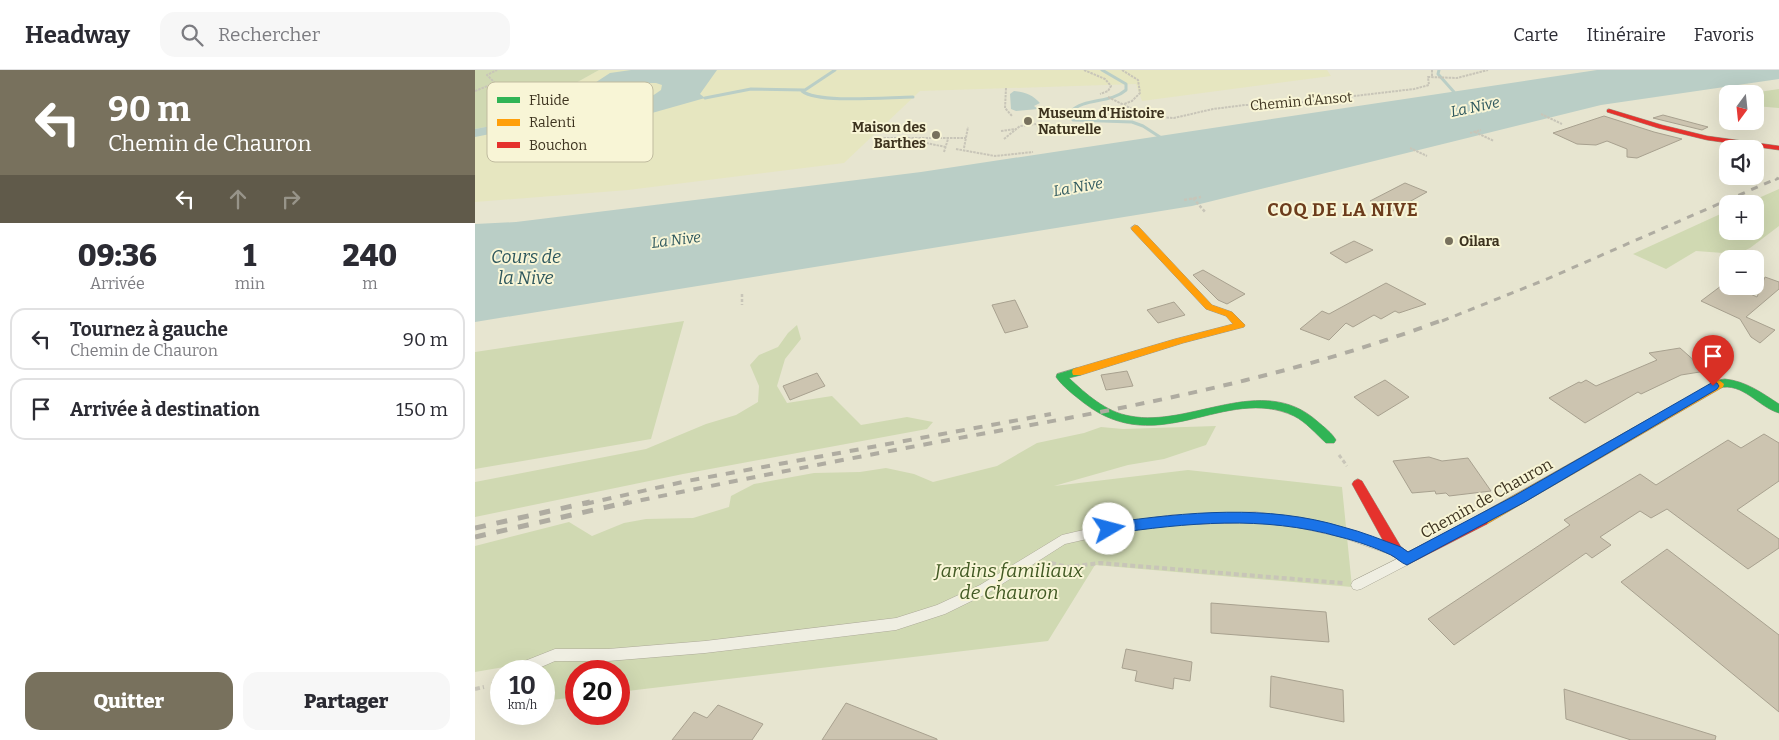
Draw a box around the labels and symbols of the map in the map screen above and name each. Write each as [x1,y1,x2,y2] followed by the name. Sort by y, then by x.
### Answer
[487,82,653,162] legend
[1719,85,1764,130] north arrow
[1249,89,1353,114] street label: Chemin d'Ansot
[529,92,570,109] text: Fluide
[1449,93,1502,121] water label: La Nive
[1038,105,1165,138] place label: Museum d'Histoire Naturelle
[529,114,575,131] text: Ralenti
[1022,115,1034,127] marker: Museum d'Histoire Naturelle
[852,119,926,152] place label: Maison des Barthes
[930,129,942,141] marker: Maison des Barthes
[529,137,587,154] text: Bouchon
[1052,174,1105,200] water label: La Nive
[1267,199,1419,221] district label: COQ DE LA NIVE
[650,228,702,252] water label: La Nive
[1459,233,1500,250] place label: Oilara
[1443,235,1455,247] marker: Oilara
[491,246,561,289] water label: Cours de la Nive
[1692,335,1734,386] pin
[1417,454,1556,543] street label: Chemin de Chauron
[1082,502,1134,554] position arrow
[933,559,1084,604] park label: Jardins familiaux de Chauron
[565,660,630,725] speed limit sign: 20

